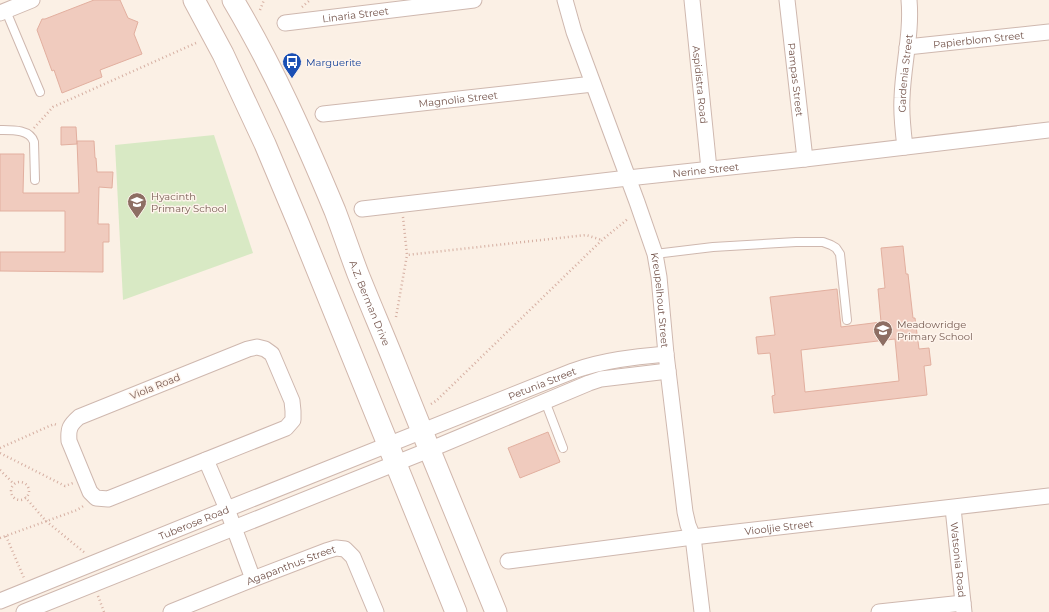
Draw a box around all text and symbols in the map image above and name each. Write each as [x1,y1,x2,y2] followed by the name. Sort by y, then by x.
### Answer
[322,4,389,25] street label: Linaria Street
[932,29,1025,51] street label: Papierblom Street
[896,34,916,113] street label: Gardenia Street
[785,42,806,117] street label: Pampas Street
[690,45,710,124] street label: Aspidistra Road
[281,51,303,79] bus stop icon: Marguerite
[306,56,361,69] place label: Marguerite
[418,89,498,110] street label: Magnolia Street
[672,160,740,180] street label: Nerine Street
[151,190,227,215] place label: Hyacinth Primary School
[126,191,148,219] school or university icon: Hyacinth Primary School
[648,251,671,348] street label: Kreupelhout Street
[346,259,393,348] street label: A.Z. Berman Drive
[897,318,973,343] place label: Meadowridge Primary School
[872,319,894,347] school or university icon: Meadowridge Primary School
[506,364,578,403] street label: Petunia Street
[128,370,182,402] street label: Viola Road
[157,503,231,543] street label: Tuberose Road
[744,517,814,538] street label: Viooljie Street
[948,521,968,598] street label: Watsonia Road
[245,542,337,588] street label: Agapanthus Street

